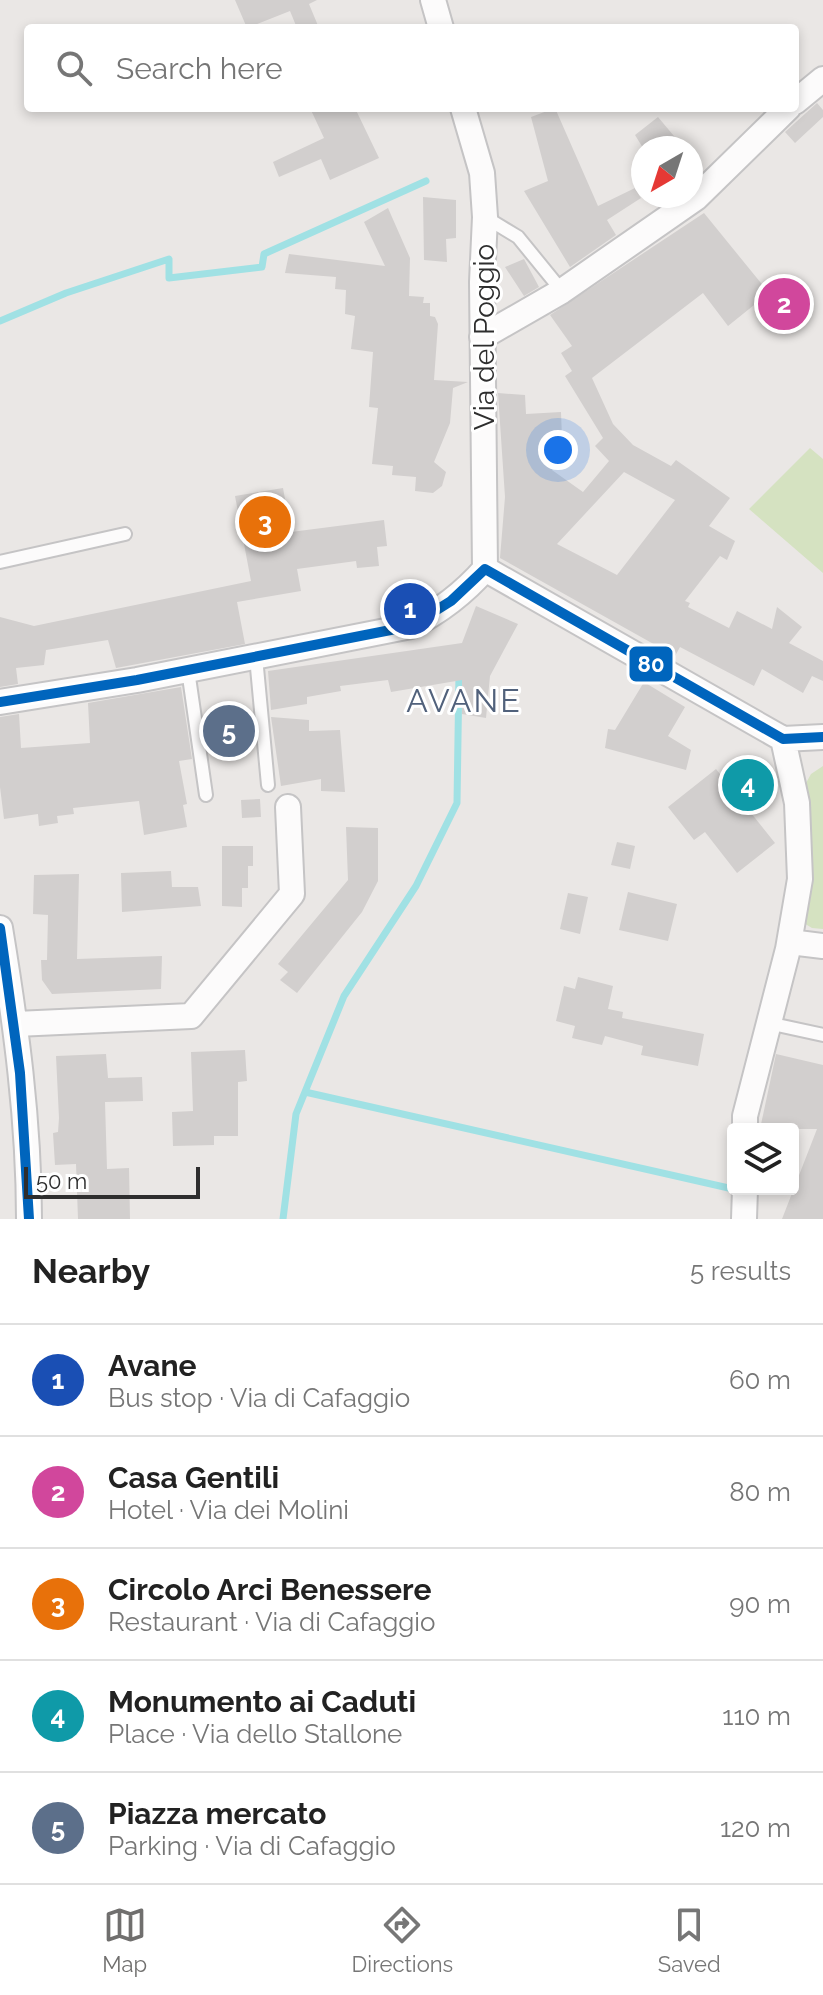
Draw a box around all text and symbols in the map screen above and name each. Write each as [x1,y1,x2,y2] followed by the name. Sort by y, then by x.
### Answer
[24,24,799,112] search box
[52,46,96,90] icon: search
[116,51,283,86] text: Search here
[631,136,703,208] north arrow
[468,244,501,430] street label: Via del Poggio
[758,274,810,334] pin: 2
[538,430,578,470] your location
[239,492,291,552] pin: 3
[384,579,436,639] pin: 1
[628,645,674,683] line badge: 80
[638,651,664,677] text: 80
[406,682,522,719] district label: AVANE
[203,701,255,761] pin: 5
[722,755,774,815] pin: 4
[727,1123,799,1195] map controls
[727,1123,799,1195] button: layers
[24,1163,200,1199] scale bar
[36,1168,87,1194] text: 50 m
[32,1251,150,1291] text: Nearby
[690,1256,791,1286] text: 5 results
[108,1348,197,1383] text: Avane
[52,1365,64,1395] text: 1
[729,1365,791,1395] text: 60 m
[108,1383,410,1413] text: Bus stop · Via di Cafaggio
[108,1460,279,1495] text: Casa Gentili
[51,1477,65,1507] text: 2
[729,1477,791,1507] text: 80 m
[108,1495,349,1525] text: Hotel · Via dei Molini
[108,1572,431,1607] text: Circolo Arci Benessere
[51,1589,65,1619] text: 3
[729,1589,791,1619] text: 90 m
[108,1607,435,1637] text: Restaurant · Via di Cafaggio
[108,1684,416,1719] text: Monumento ai Caduti
[51,1701,65,1731] text: 4
[722,1701,791,1731] text: 110 m
[108,1719,402,1749] text: Place · Via dello Stallone
[108,1796,326,1831] text: Piazza mercato
[51,1813,65,1843] text: 5
[720,1813,791,1843] text: 120 m
[108,1831,396,1861] text: Parking · Via di Cafaggio
[102,1903,147,1977] tab: Map
[352,1903,453,1977] tab: Directions
[658,1903,721,1977] tab: Saved

